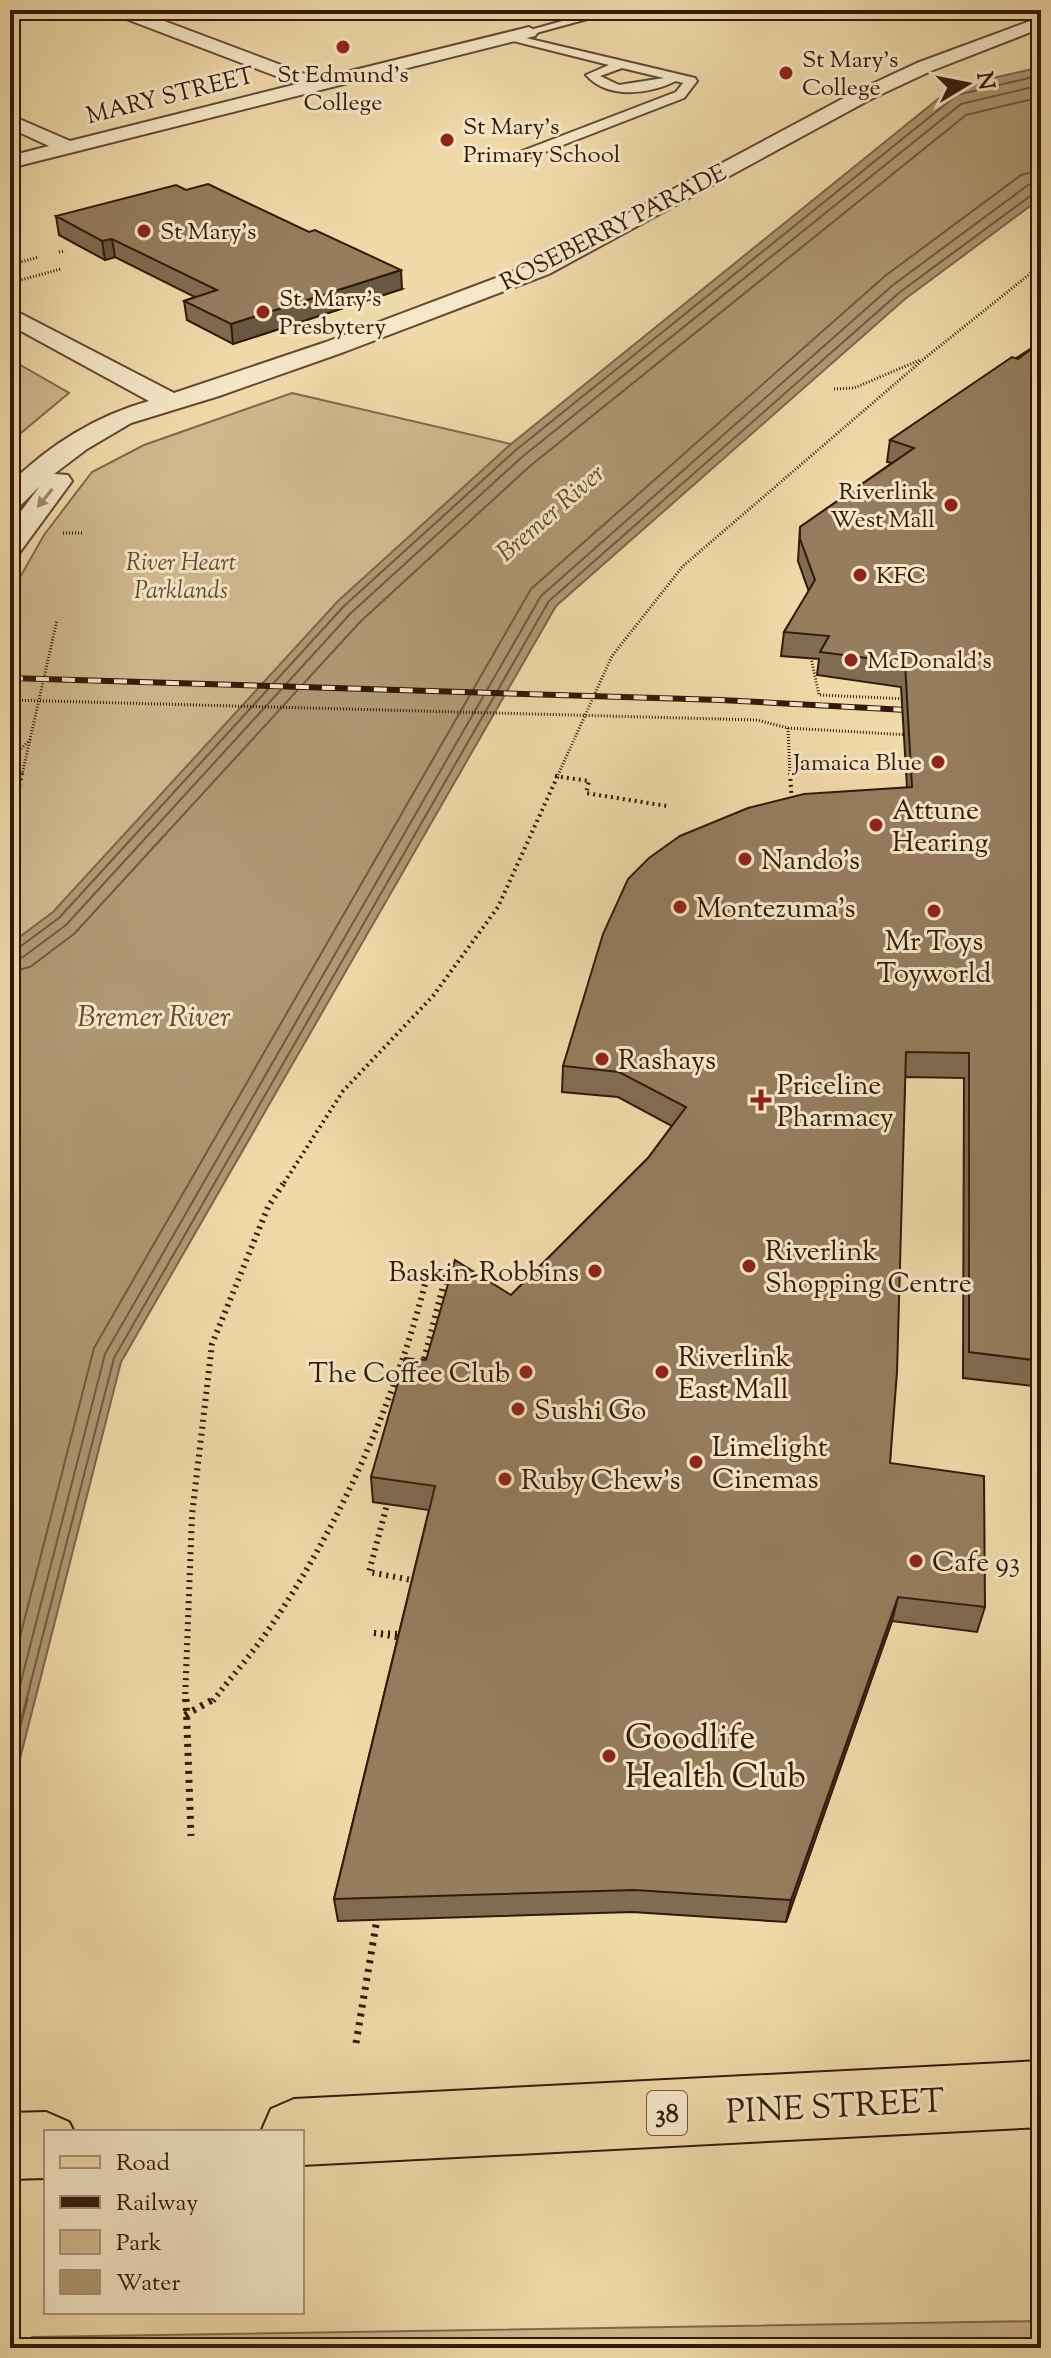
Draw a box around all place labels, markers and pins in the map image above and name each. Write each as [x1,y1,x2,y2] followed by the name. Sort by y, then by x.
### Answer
[334,38,352,56] marker: St Edmund's College
[802,44,898,106] place label: St Mary's College
[277,59,409,121] place label: St Edmund's College
[777,64,795,82] marker: St Mary's College
[463,111,621,173] place label: St Mary's Primary School
[438,131,456,149] marker: St Mary's Primary School
[160,216,256,250] place label: St Mary's
[135,222,153,240] marker: St Mary's
[279,283,386,345] place label: St. Mary's Presbytery
[254,303,272,321] marker: St. Mary's Presbytery
[830,476,935,538] place label: Riverlink West Mall
[942,496,960,514] marker: Riverlink West Mall
[876,560,926,594] place label: KFC
[851,566,869,584] marker: KFC
[867,645,992,679] place label: McDonald's
[842,651,860,669] marker: McDonald's
[791,747,922,781] place label: Jamaica Blue
[929,753,947,771] marker: Jamaica Blue
[892,792,988,864] place label: Attune Hearing
[867,816,885,834] marker: Attune Hearing
[761,842,860,882] place label: Nando's
[736,850,754,868] marker: Nando's
[696,890,855,930] place label: Montezuma's
[671,898,689,916] marker: Montezuma's
[925,902,943,920] marker: Mr Toys Toyworld
[877,923,992,995] place label: Mr Toys Toyworld
[618,1042,716,1082] place label: Rashays
[593,1050,611,1068] marker: Rashays
[777,1067,894,1139] place label: Priceline Pharmacy
[752,1091,770,1109] marker: Priceline Pharmacy
[765,1233,972,1305] place label: Riverlink Shopping Centre
[388,1254,579,1294] place label: Baskin-Robbins
[740,1257,758,1275] marker: Riverlink Shopping Centre
[586,1262,604,1280] marker: Baskin-Robbins
[678,1339,791,1411] place label: Riverlink East Mall
[308,1355,510,1395] place label: The Coffee Club
[517,1363,535,1381] marker: The Coffee Club
[653,1363,671,1381] marker: Riverlink East Mall
[534,1392,646,1432] place label: Sushi Go
[509,1400,527,1418] marker: Sushi Go
[712,1429,828,1501] place label: Limelight Cinemas
[687,1453,705,1471] marker: Limelight Cinemas
[521,1462,680,1502] place label: Ruby Chew's
[496,1470,514,1488] marker: Ruby Chew's
[932,1544,1020,1584] place label: Cafe 93
[907,1552,925,1570] marker: Cafe 93
[625,1715,806,1803] place label: Goodlife Health Club
[600,1747,618,1765] marker: Goodlife Health Club

